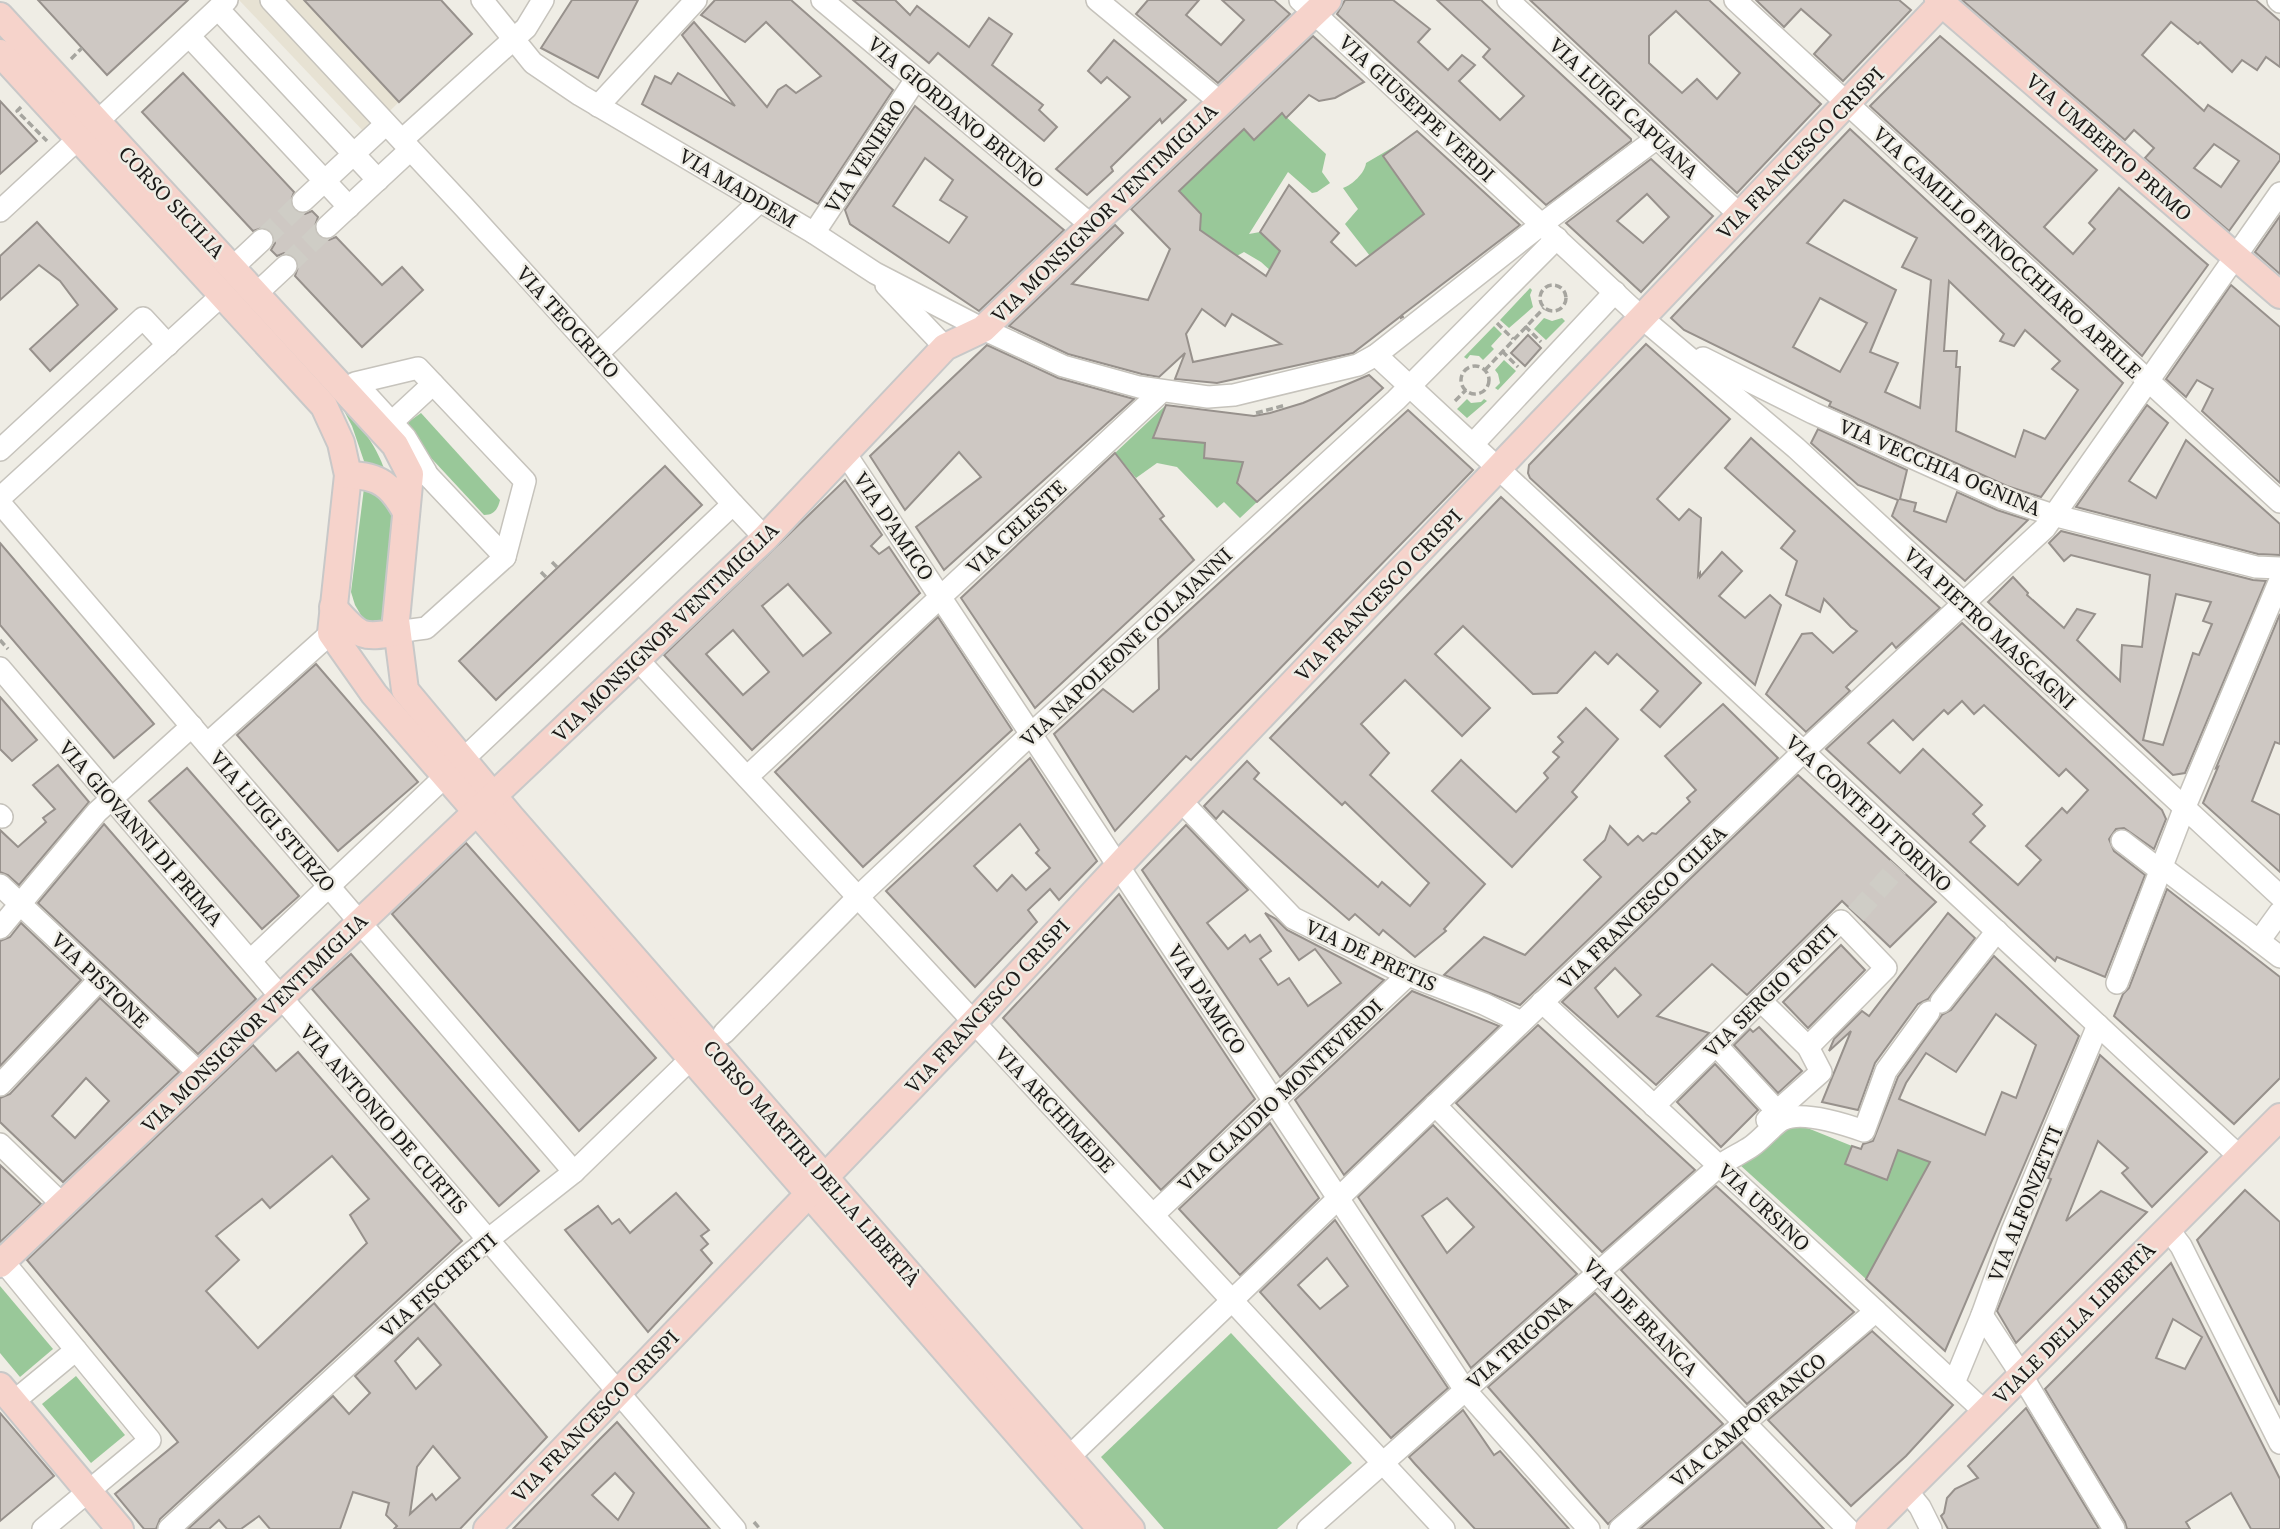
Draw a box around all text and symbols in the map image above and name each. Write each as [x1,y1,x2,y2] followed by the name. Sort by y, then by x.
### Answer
[1332,28,1502,188] street label: VIA GIUSEPPE VERDI
[861,29,1051,195] street label: VIA GIORDANO BRUNO
[1542,31,1706,185] street label: VIA LUIGI CAPUANA
[1710,60,1890,246] street label: VIA FRANCESCO CRISPI
[2019,66,2199,228] street label: VIA UMBERTO PRIMO
[817,93,913,219] street label: VIA VENIERO
[984,97,1224,329] street label: VIA MONSIGNOR VENTIMIGLIA
[1866,119,2148,385] street label: VIA CAMILLO FINOCCHIARO APRILE
[112,139,232,265] street label: CORSO SICILIA
[673,141,803,235] street label: VIA MADDEM
[509,259,627,385] street label: VIA TEOCRITO
[1834,411,2046,523] street label: VIA VECCHIA OGNINA
[847,466,941,586] street label: VIA D'AMICO
[960,473,1072,581] street label: VIA CELESTE
[1288,502,1468,688] street label: VIA FRANCESCO CRISPI
[545,516,785,748] street label: VIA MONSIGNOR VENTIMIGLIA
[1897,540,2083,716] street label: VIA PIETRO MASCAGNI
[1013,541,1239,753] street label: VIA NAPOLEONE COLAJANNI
[1779,728,1959,898] street label: VIA CONTE DI TORINO
[52,734,230,933] street label: VIA GIOVANNI DI PRIMA
[203,744,343,898] street label: VIA LUIGI STURZO
[1551,818,1733,996] street label: VIA FRANCESCO CILEA
[134,907,374,1139] street label: VIA MONSIGNOR VENTIMIGLIA
[898,912,1076,1100] street label: VIA FRANCESCO CRISPI
[1300,912,1442,998] street label: VIA DE PRETIS
[1697,918,1843,1064] street label: VIA SERGIO FORTI
[45,926,155,1034] street label: VIA PISTONE
[1161,938,1253,1060] street label: VIA D'AMICO
[1171,992,1389,1198] street label: VIA CLAUDIO MONTEVERDI
[293,1018,475,1220] street label: VIA ANTONIO DE CURTIS
[697,1033,927,1293] street label: CORSO MARTIRI DELLA LIBERTÀ
[989,1039,1121,1179] street label: VIA ARCHIMEDE
[1980,1122,2070,1286] street label: VIA ALFONZETTI
[1711,1156,1817,1258] street label: VIA URSINO
[373,1226,503,1344] street label: VIA FISCHETTI
[1986,1235,2162,1411] street label: VIALE DELLA LIBERTÀ
[1577,1251,1705,1383] street label: VIA DE BRANCA
[1460,1288,1578,1396] street label: VIA TRIGONA
[505,1323,685,1509] street label: VIA FRANCESCO CRISPI
[1664,1346,1832,1494] street label: VIA CAMPOFRANCO

